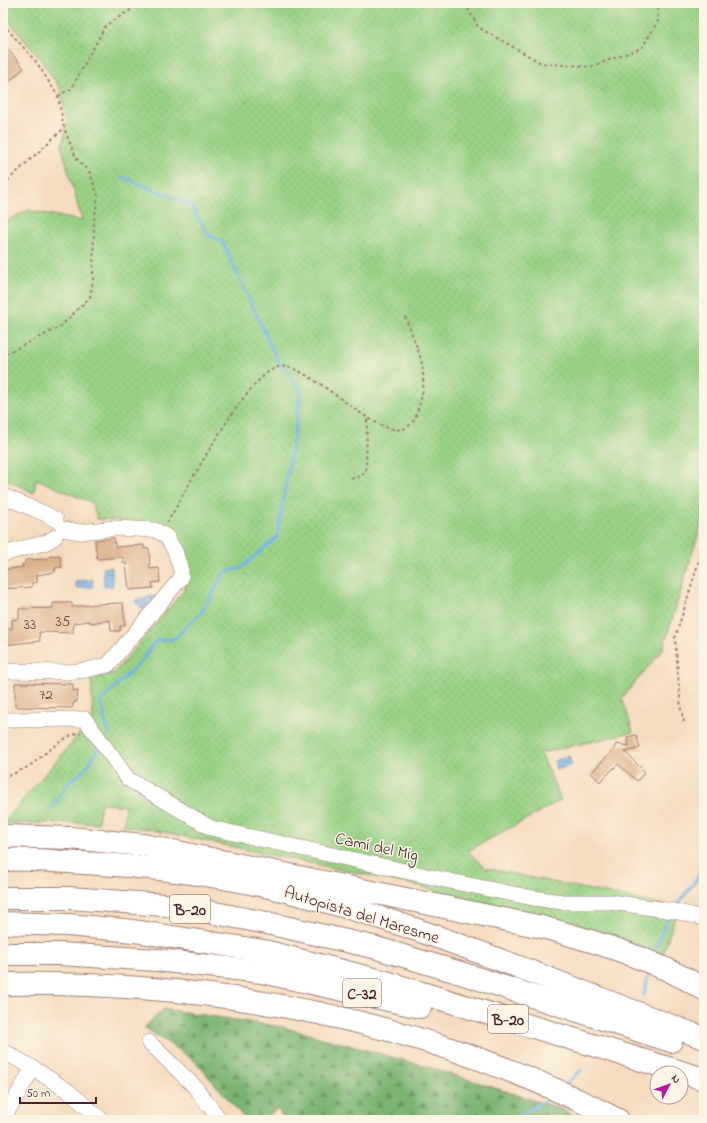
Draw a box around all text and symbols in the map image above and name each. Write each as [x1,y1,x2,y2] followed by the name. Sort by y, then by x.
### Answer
[56,611,71,633] house number: 35
[24,614,36,636] house number: 33
[39,684,53,706] house number: 72
[332,826,421,870] street label: Camí del Mig
[281,880,443,951] street label: Autopista del Maresme
[170,895,210,923] road number: B-20
[343,979,381,1007] road number: C-32
[488,1005,528,1033] road number: B-20
[649,1065,689,1105] north arrow
[667,1071,684,1087] text: N
[20,1079,96,1105] scale bar
[26,1085,50,1103] text: 50 m

